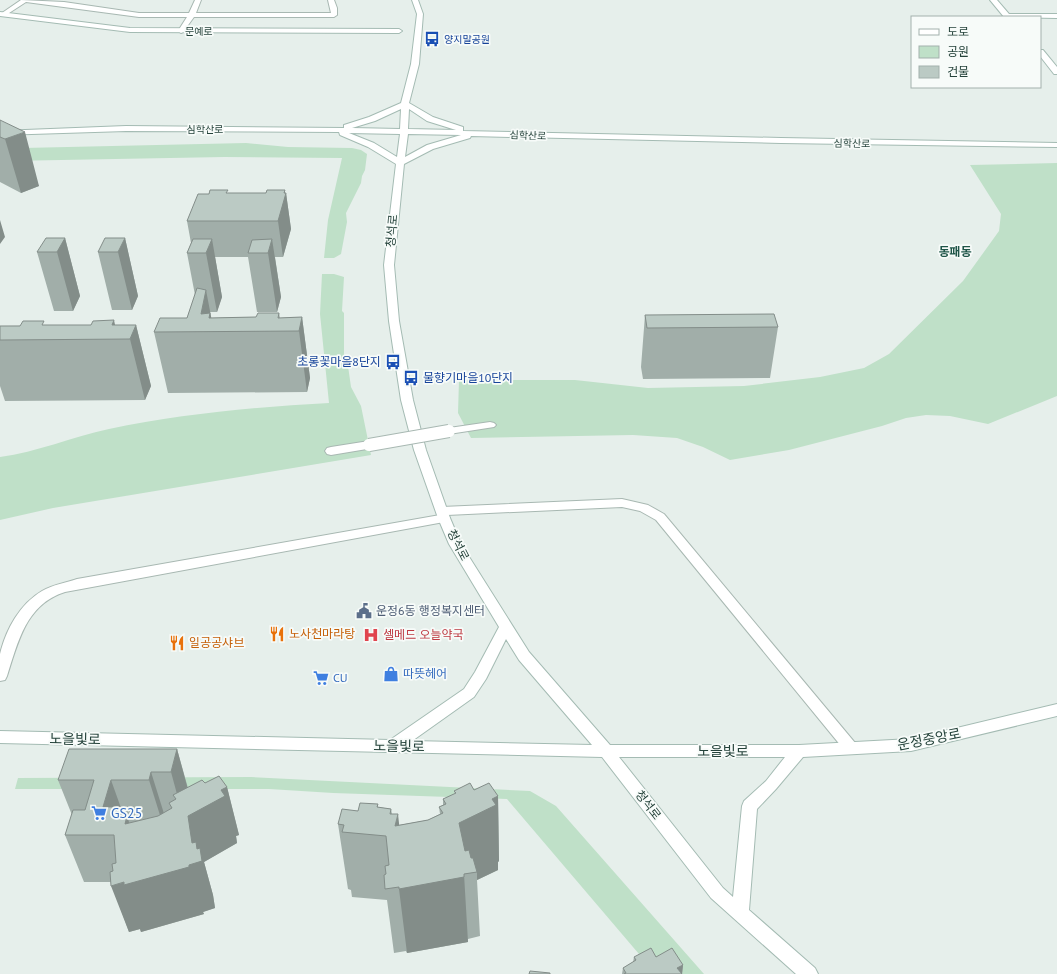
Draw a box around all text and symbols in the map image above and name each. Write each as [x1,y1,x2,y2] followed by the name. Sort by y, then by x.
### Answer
[911,16,1041,88] legend
[947,24,969,39] text: 도로
[185,25,213,38] street label: 문예로
[423,30,441,48] bus stop icon: 양지말공원
[444,33,490,46] place label: 양지말공원
[947,44,969,59] text: 공원
[947,64,969,79] text: 건물
[187,123,223,136] street label: 심학산로
[509,128,547,143] street label: 심학산로
[833,137,871,150] street label: 심학산로
[383,214,400,248] street label: 청석로
[938,244,972,259] district label: 동패동
[384,353,402,371] bus stop icon: 초롱꽃마을8단지
[297,354,381,369] place label: 초롱꽃마을8단지
[402,369,420,387] bus stop icon: 물향기마을10단지
[423,370,513,385] place label: 물향기마을10단지
[444,527,473,563] street label: 청석로
[355,602,373,620] public building icon: 운정6동 행정복지센터
[376,603,485,618] place label: 운정6동 행정복지센터
[268,625,286,643] restaurant icon: 노사천마라탕
[289,626,355,641] place label: 노사천마라탕
[362,626,380,644] hospital icon: 셀메드 오늘약국
[383,627,464,642] place label: 셀메드 오늘약국
[168,634,186,652] restaurant icon: 일공공샤브
[189,635,244,650] place label: 일공공샤브
[382,665,400,683] shop icon: 따뜻헤어
[403,666,447,681] place label: 따뜻헤어
[312,669,330,687] supermarket icon: CU
[333,670,348,685] place label: CU
[896,724,962,754] street label: 운정중앙로
[49,730,101,748] street label: 노을빛로
[373,737,425,755] street label: 노을빛로
[697,742,749,760] street label: 노을빛로
[632,787,665,822] street label: 청석로
[90,804,108,822] supermarket icon: GS25
[111,804,142,822] place label: GS25

